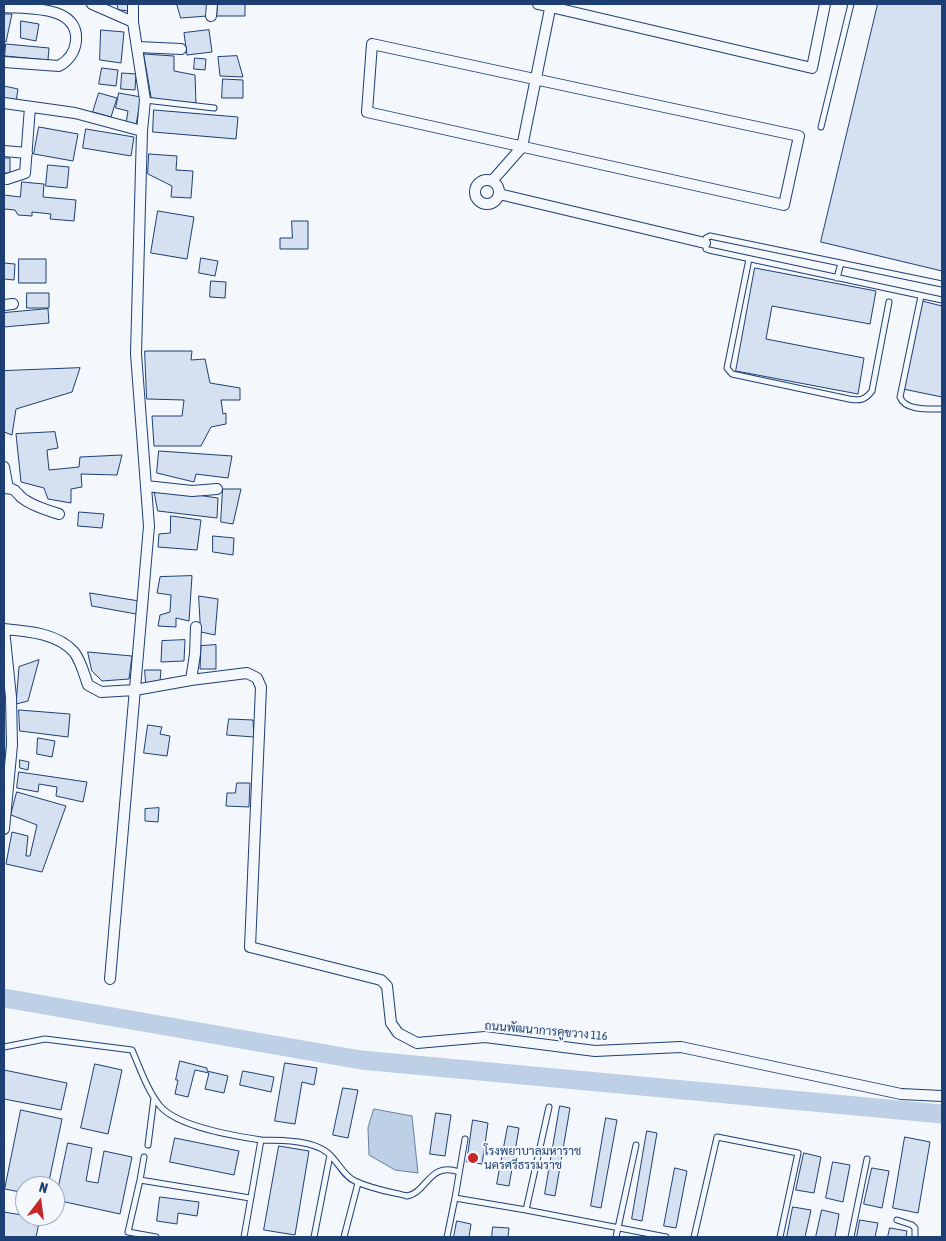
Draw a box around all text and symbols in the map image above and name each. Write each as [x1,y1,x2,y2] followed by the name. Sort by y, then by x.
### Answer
[484,1018,608,1044] street label: ถนนพัฒนาการคูขวาง 116
[484,1144,581,1172] place label: โรงพยาบาลมหาราช นครศรีธรรมราช
[466,1151,480,1165] marker: โรงพยาบาลมหาราช นครศรีธรรมราช
[15,1176,65,1226] north arrow
[38,1179,50,1196] text: N

